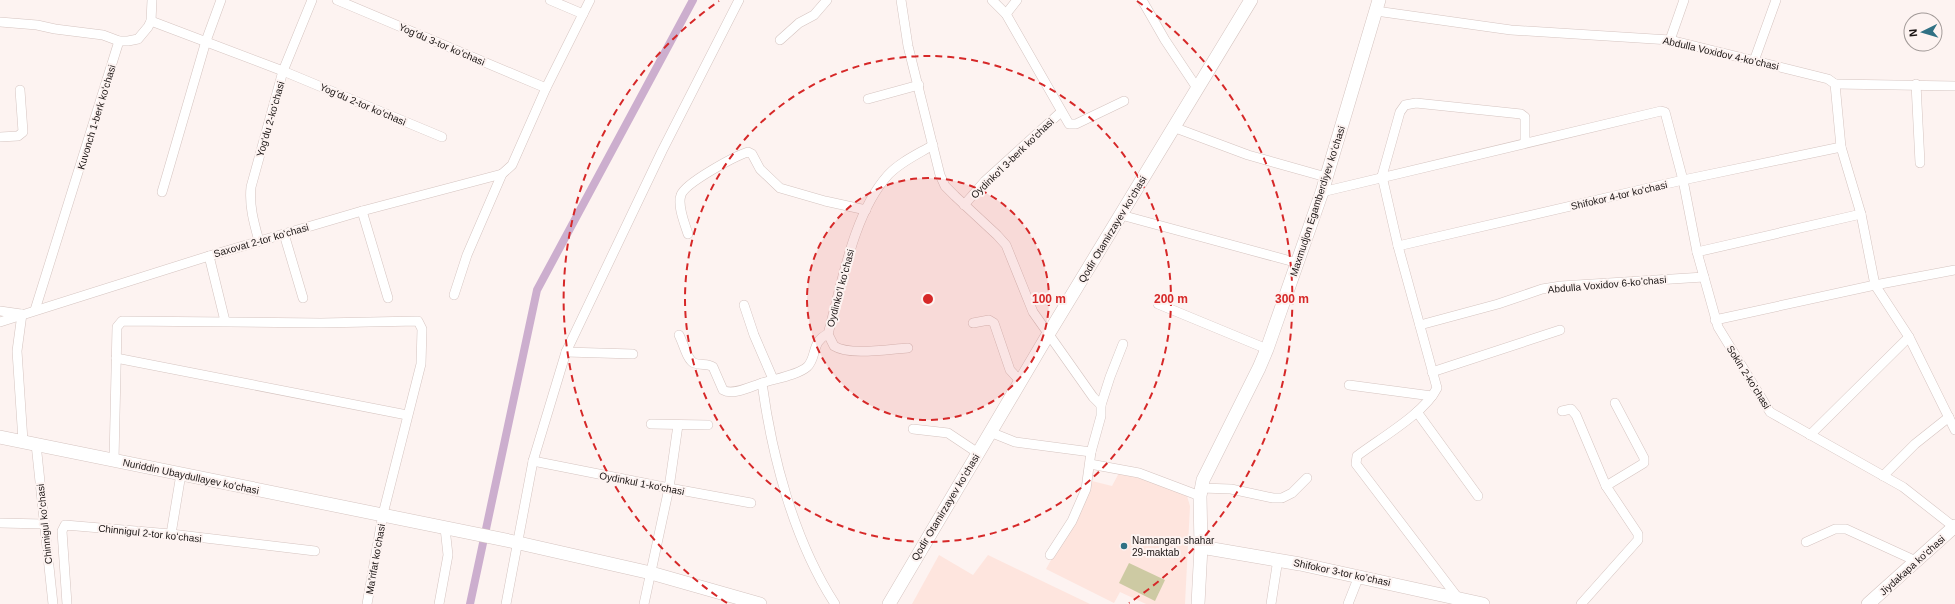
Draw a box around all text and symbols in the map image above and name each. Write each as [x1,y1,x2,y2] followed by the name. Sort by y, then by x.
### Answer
[1903,12,1943,52] north arrow
[397,21,487,68] street label: Yogʻdu 3-tor koʻchasi
[1907,28,1919,37] text: N
[1662,35,1780,72] street label: Abdulla Voxidov 4-ko'chasi
[75,63,118,171] street label: Kuvonch 1-berk koʻchasi
[254,80,287,158] street label: Yogʻdu 2-koʻchasi
[318,81,408,128] street label: Yogʻdu 2-tor koʻchasi
[969,116,1056,201] street label: Oydinko'l 3-berk ko'chasi
[1288,125,1347,278] street label: Maxmudjon Egamberdiyev koʻchasi
[1076,174,1149,284] street label: Qodir Otamirzayev koʻchasi
[1570,179,1668,212] street label: Shifokor 4-tor ko'chasi
[212,222,310,259] street label: Saxovat 2-tor koʻchasi
[825,248,856,328] street label: Oydinkoʻl koʻchasi
[1547,274,1667,295] street label: Abdulla Voxidov 6-koʼchasi
[921,292,935,306] centre of rings
[1032,292,1066,306] text: 100 m
[1154,292,1188,306] text: 200 m
[1275,292,1309,306] text: 300 m
[1725,343,1773,411] street label: Sokin 2-koʼchasi
[909,452,982,562] street label: Qodir Otamirzayev koʻchasi
[122,457,260,496] street label: Nuriddin Ubaydullayev koʻchasi
[598,470,685,497] street label: Oydinkul 1-ko'chasi
[35,483,54,565] street label: Chinnigul koʻchasi
[98,523,202,544] street label: Chinnigul 2-tor koʻchasi
[364,523,387,595] street label: Maʼrifat ko'chasi
[1878,533,1947,597] street label: Jiydakapa ko'chasi
[1132,535,1215,558] place label: Namangan shahar 29-maktab
[1119,541,1129,551] marker: Namangan shahar 29-maktab
[1292,557,1391,588] street label: Shifokor 3-tor koʼchasi

